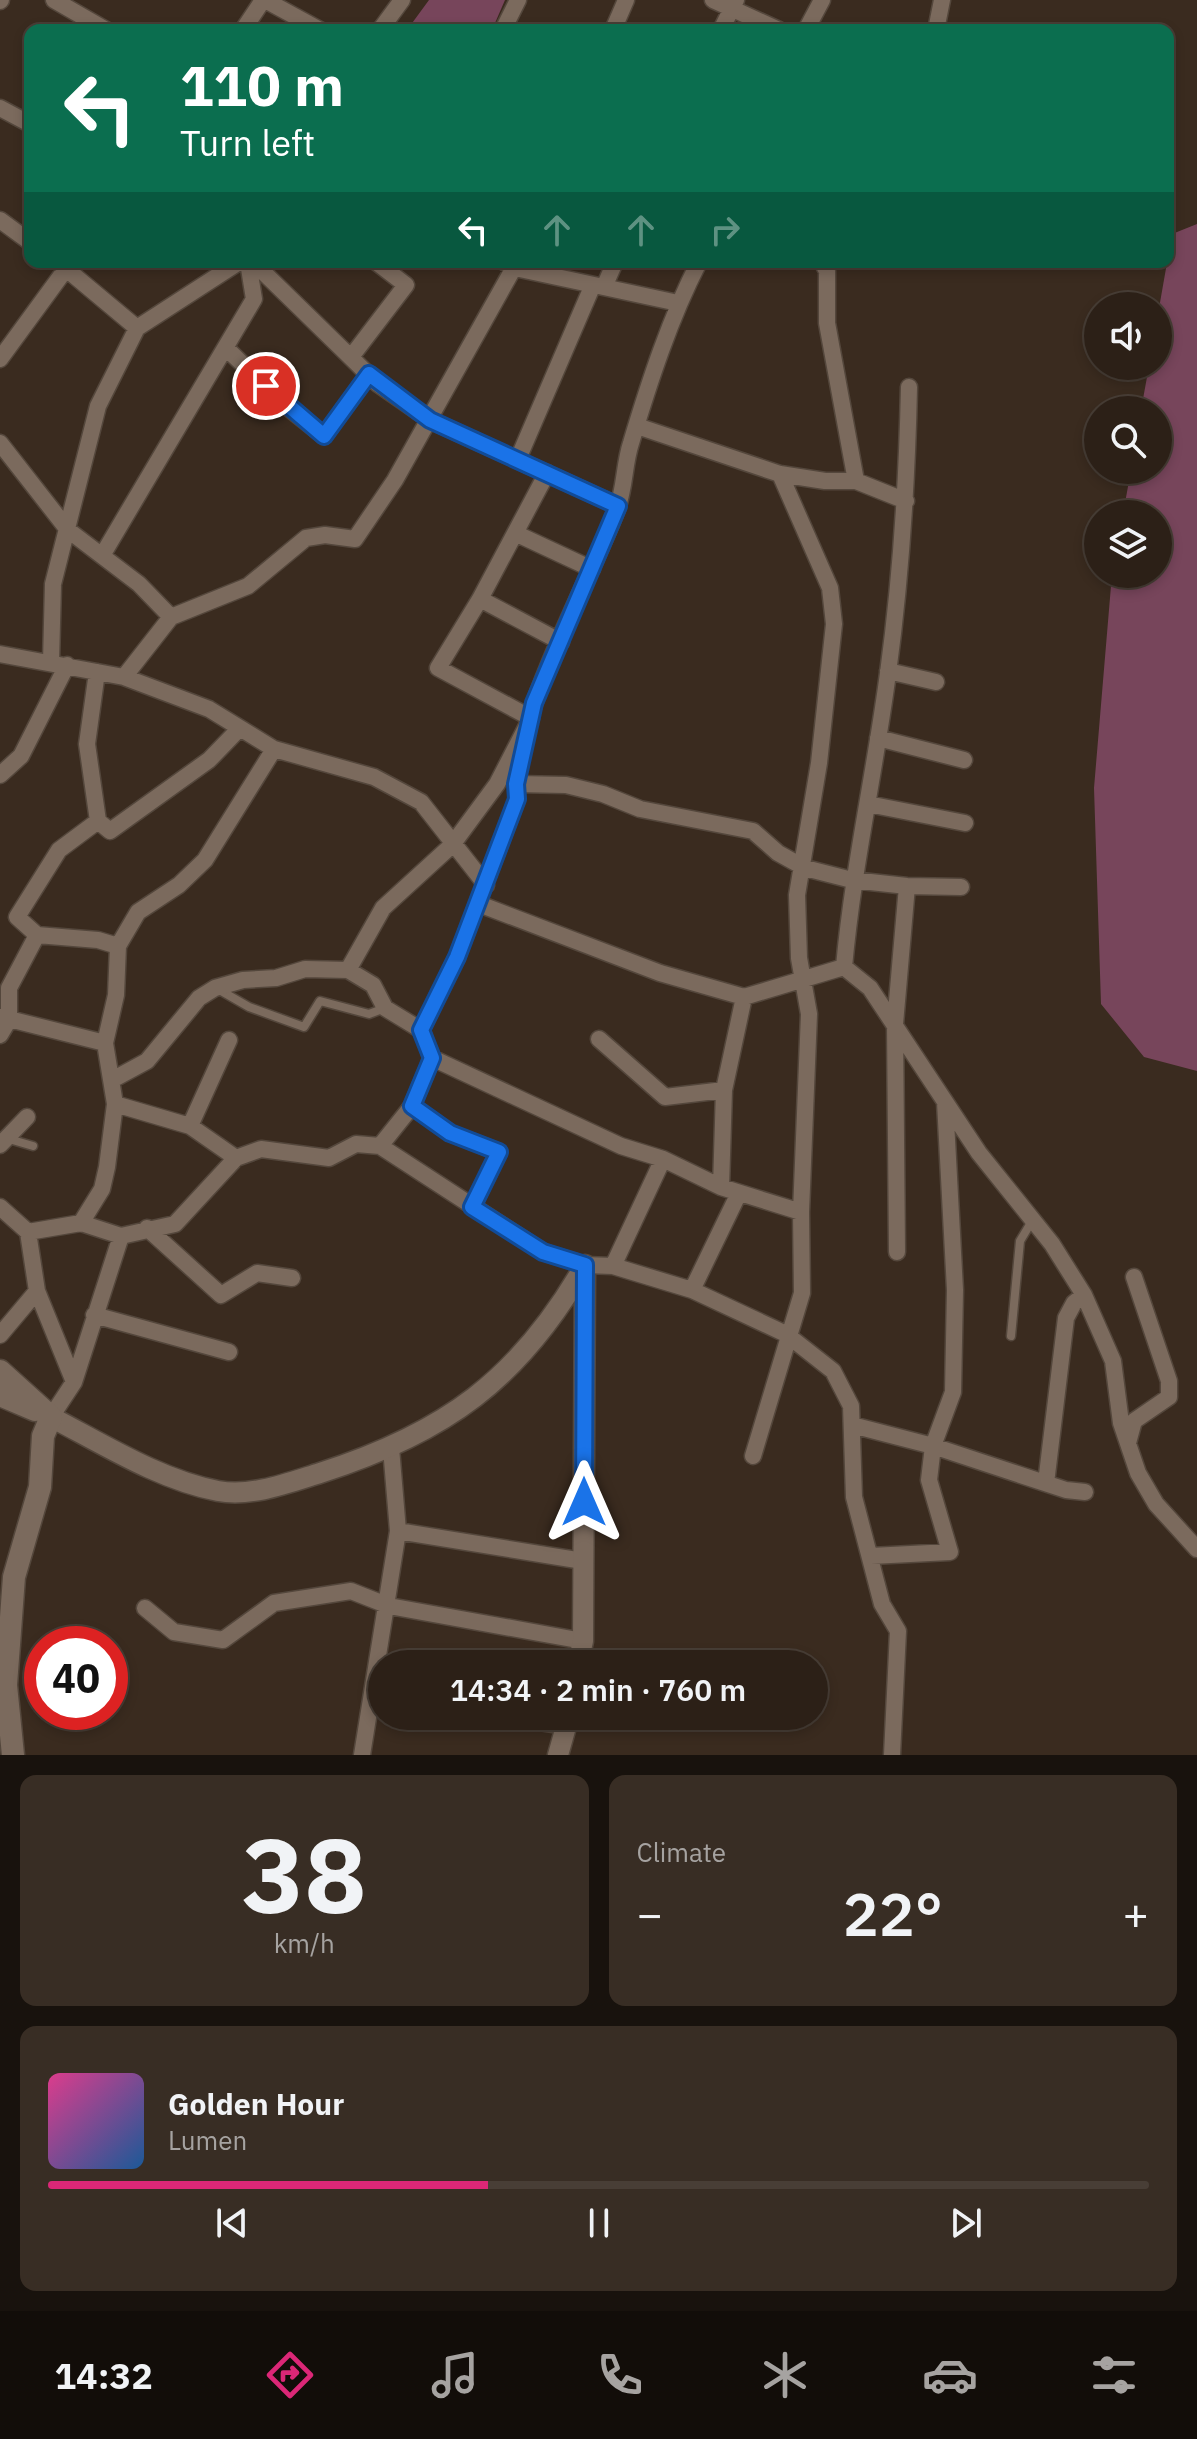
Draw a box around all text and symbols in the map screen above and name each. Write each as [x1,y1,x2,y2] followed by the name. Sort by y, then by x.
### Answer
[180,49,344,121] text: 110 m
[48,56,152,160] icon: left
[180,119,315,166] text: Turn left
[451,208,495,252] icon: left
[535,208,579,252] icon: ahead
[619,208,663,252] icon: ahead
[703,208,747,252] icon: right
[1084,292,1172,588] map controls
[1084,292,1172,380] button: sound
[232,352,300,420] pin
[244,364,288,408] icon: arrive
[1084,396,1172,484] button: search
[1084,500,1172,588] button: layers
[542,1460,626,1544] position arrow
[24,1626,128,1730] speed limit sign: 40
[450,1670,746,1709] text: 14:34 · 2 min · 760 m
[242,1806,367,1942] text: 38
[637,1835,726,1869] text: Climate
[843,1874,943,1953] text: 22°
[637,1885,663,1942] text: −
[1123,1885,1149,1942] text: +
[274,1926,335,1960] text: km/h
[168,2084,344,2123] text: Golden Hour
[168,2123,247,2157] text: Lumen
[210,2201,254,2245] icon: previous
[577,2201,621,2245] icon: pause
[944,2201,988,2245] icon: next
[262,2347,318,2403] icon: directions
[427,2347,483,2403] icon: music
[592,2347,648,2403] icon: phone
[757,2347,813,2403] icon: climate
[922,2347,978,2403] icon: car
[1086,2347,1142,2403] icon: filters
[54,2352,153,2399] text: 14:32

